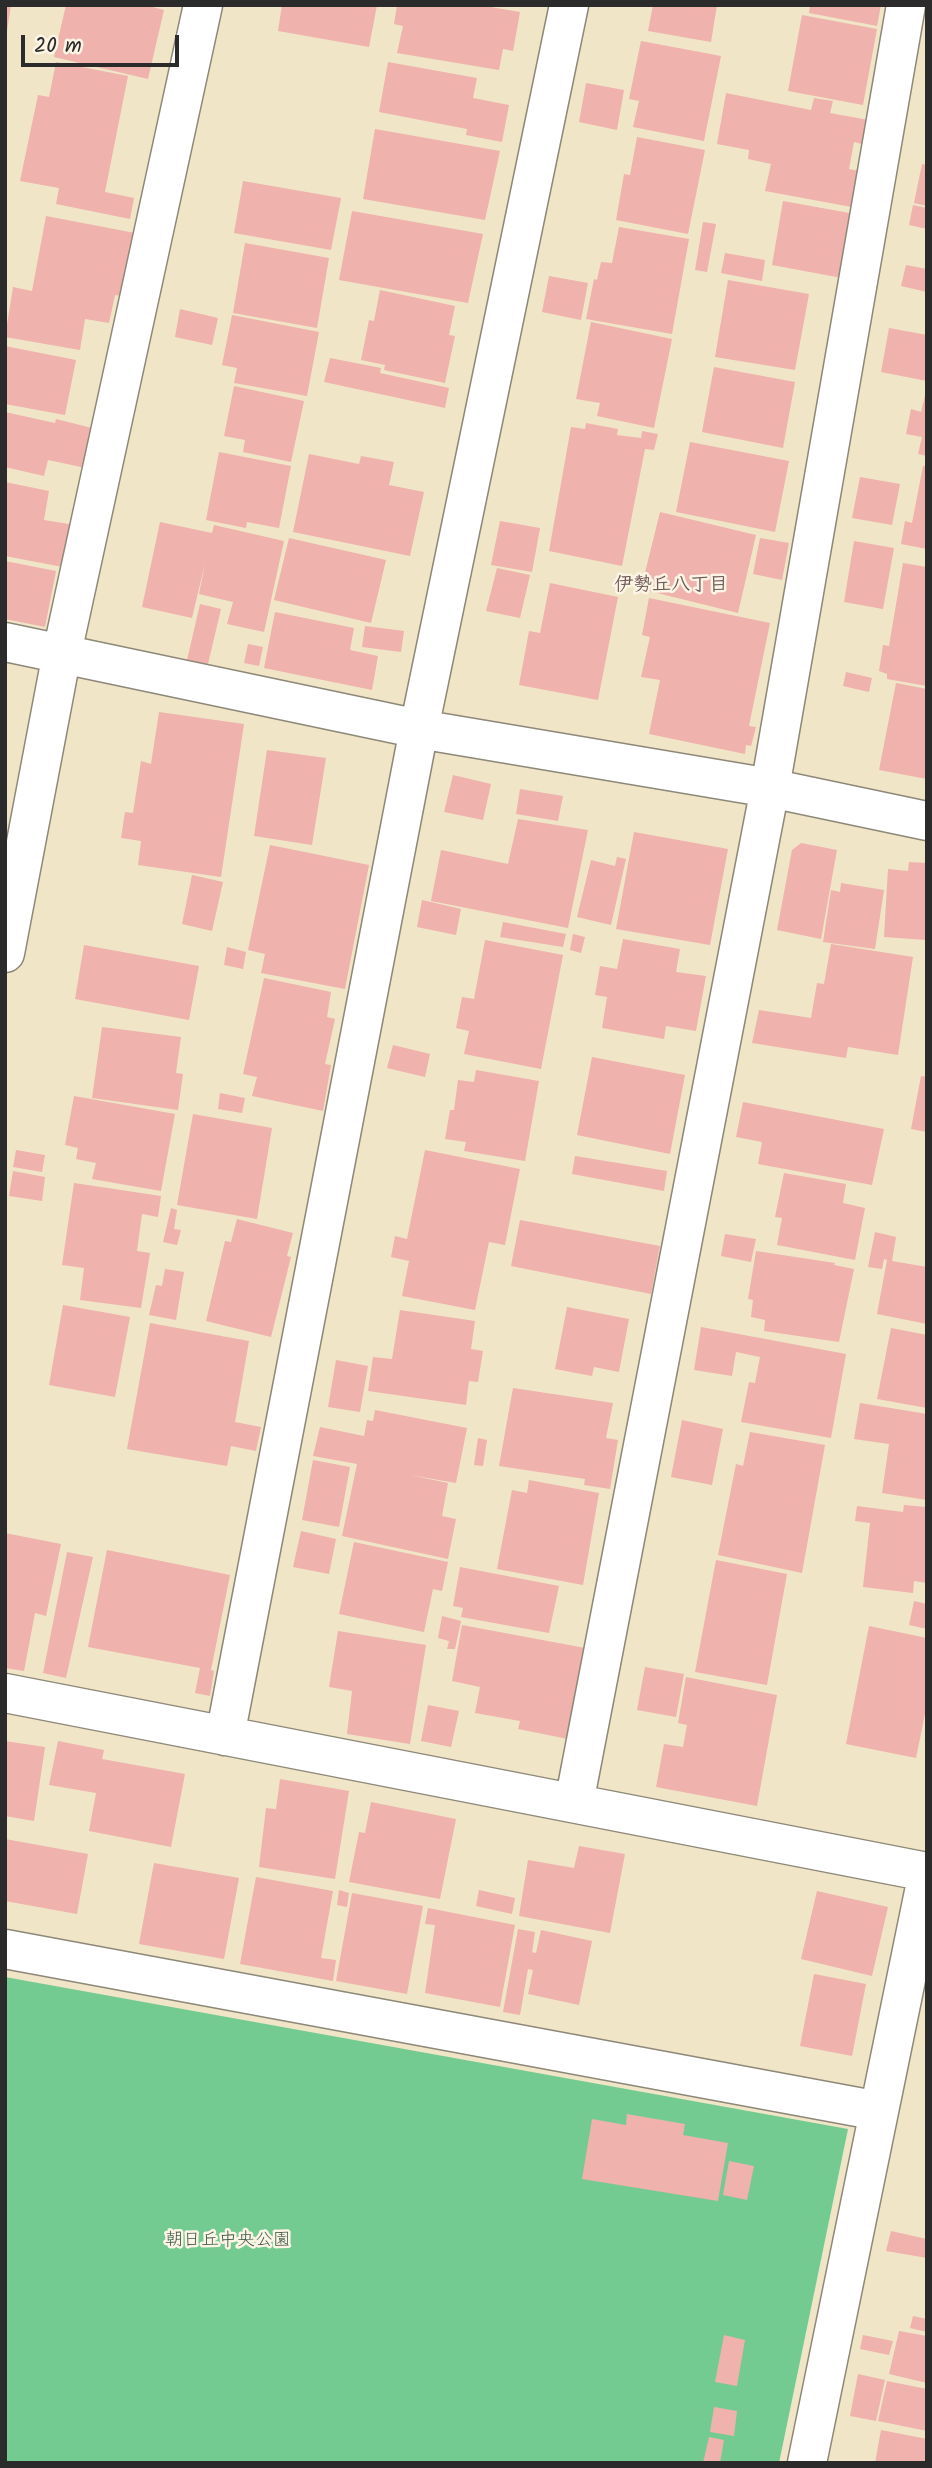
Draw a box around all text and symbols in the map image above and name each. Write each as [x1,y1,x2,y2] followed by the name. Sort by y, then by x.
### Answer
[24,21,182,65] scale bar
[34,30,82,63] text: 20 m
[614,576,728,598] district label: 伊勢丘八丁目
[165,2231,291,2253] park label: 朝日丘中央公園

